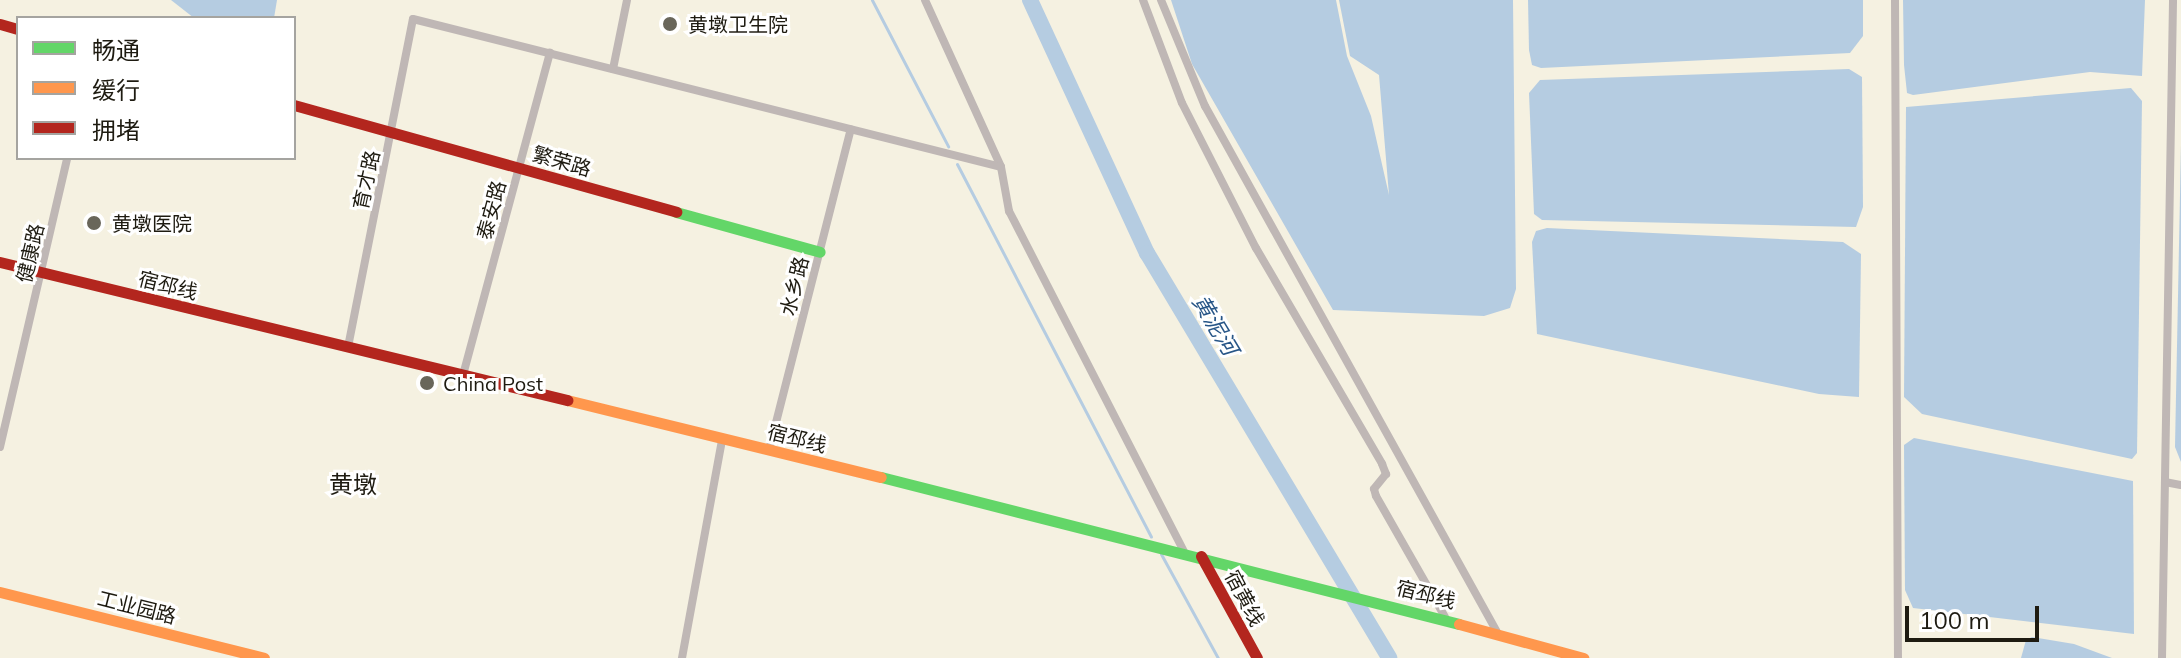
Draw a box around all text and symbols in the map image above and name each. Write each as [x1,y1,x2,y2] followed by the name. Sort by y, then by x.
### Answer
[688,12,788,36] place label: 黄墩卫生院
[659,13,681,35] marker: 黄墩卫生院
[16,16,296,160] legend
[92,35,140,65] text: 畅通
[92,75,140,105] text: 缓行
[92,115,140,145] text: 拥堵
[530,141,594,181] street label: 繁荣路
[348,148,384,212] street label: 育才路
[472,178,510,242] street label: 泰安路
[112,211,192,235] place label: 黄墩医院
[83,212,105,234] marker: 黄墩医院
[12,221,48,285] street label: 健康路
[775,254,813,318] street label: 水乡路
[136,266,200,304] street label: 宿邳线
[1187,290,1243,360] water label: 黄泥河
[443,371,543,395] place label: China Post
[418,374,436,392] marker: China Post
[765,419,829,457] street label: 宿邳线
[329,471,377,499] district label: 黄墩
[1220,566,1270,630] street label: 宿黄线
[1394,575,1458,613] street label: 宿邳线
[95,586,179,628] street label: 工业园路
[1909,590,2043,640] scale bar
[1919,605,1990,635] text: 100 m

